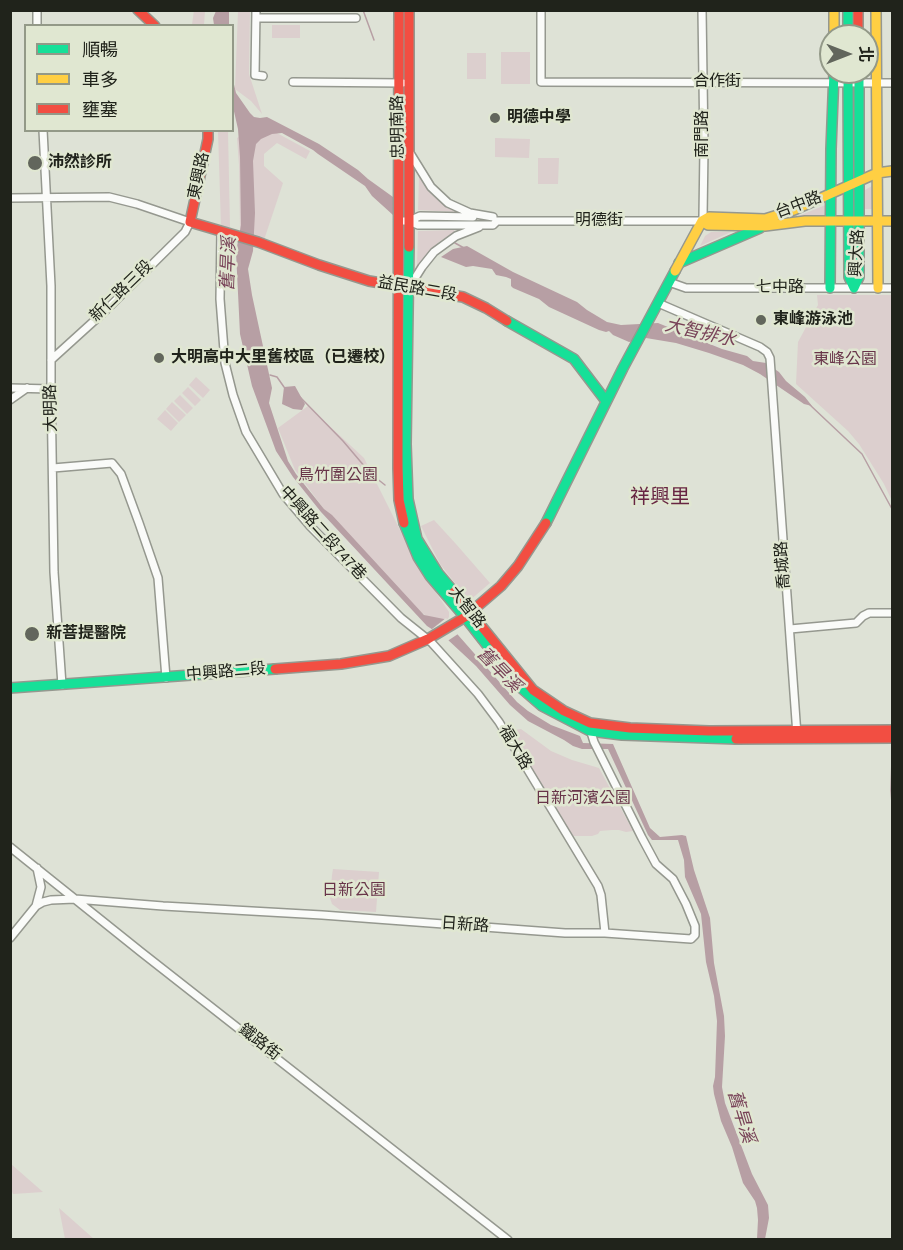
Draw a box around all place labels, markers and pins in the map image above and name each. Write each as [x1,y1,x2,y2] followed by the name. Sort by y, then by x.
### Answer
[507,108,571,128] place label: 明德中學
[488,111,502,125] marker: 明德中學
[48,153,112,173] place label: 沛然診所
[26,154,44,172] marker: 沛然診所
[773,310,853,330] place label: 東峰游泳池
[754,313,768,327] marker: 東峰游泳池
[171,348,395,368] place label: 大明高中大里舊校區（已遷校）
[152,351,166,365] marker: 大明高中大里舊校區（已遷校）
[46,624,126,644] place label: 新菩提醫院
[23,625,41,643] marker: 新菩提醫院

